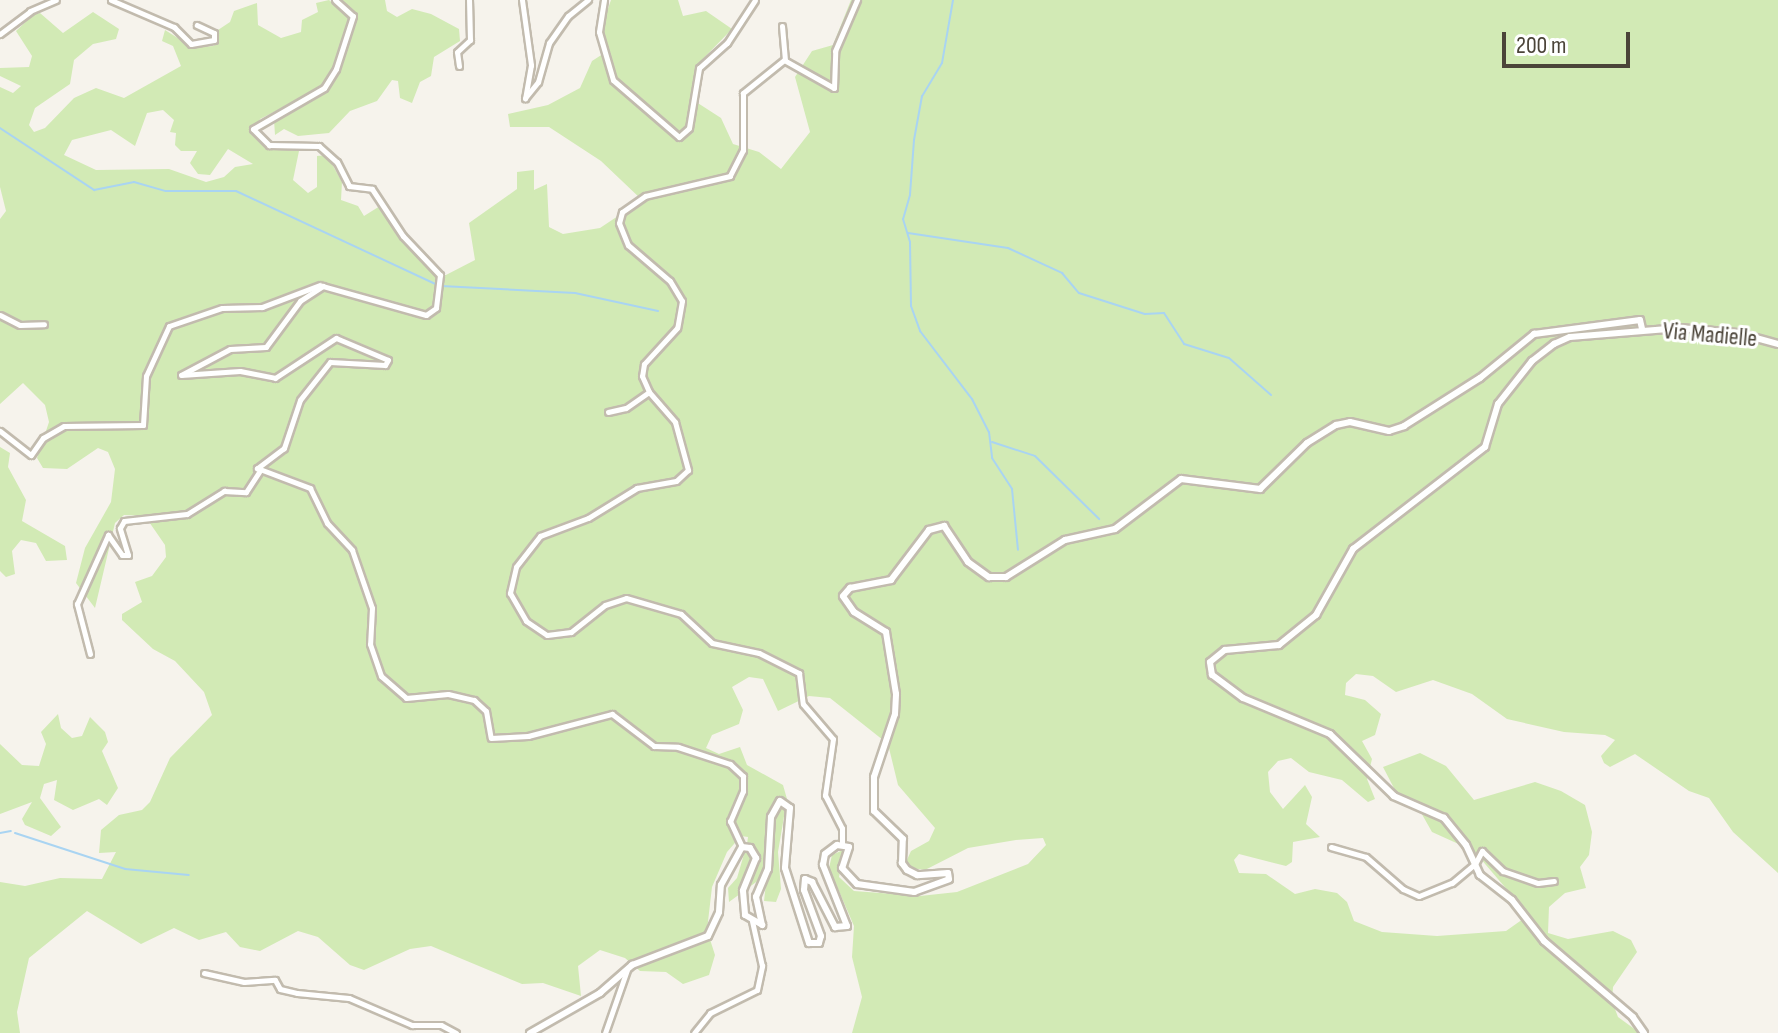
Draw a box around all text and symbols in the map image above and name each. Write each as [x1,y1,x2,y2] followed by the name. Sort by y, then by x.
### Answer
[1506,16,1634,66] scale bar
[1516,31,1567,60] text: 200 m
[1662,317,1758,353] street label: Via Madielle

